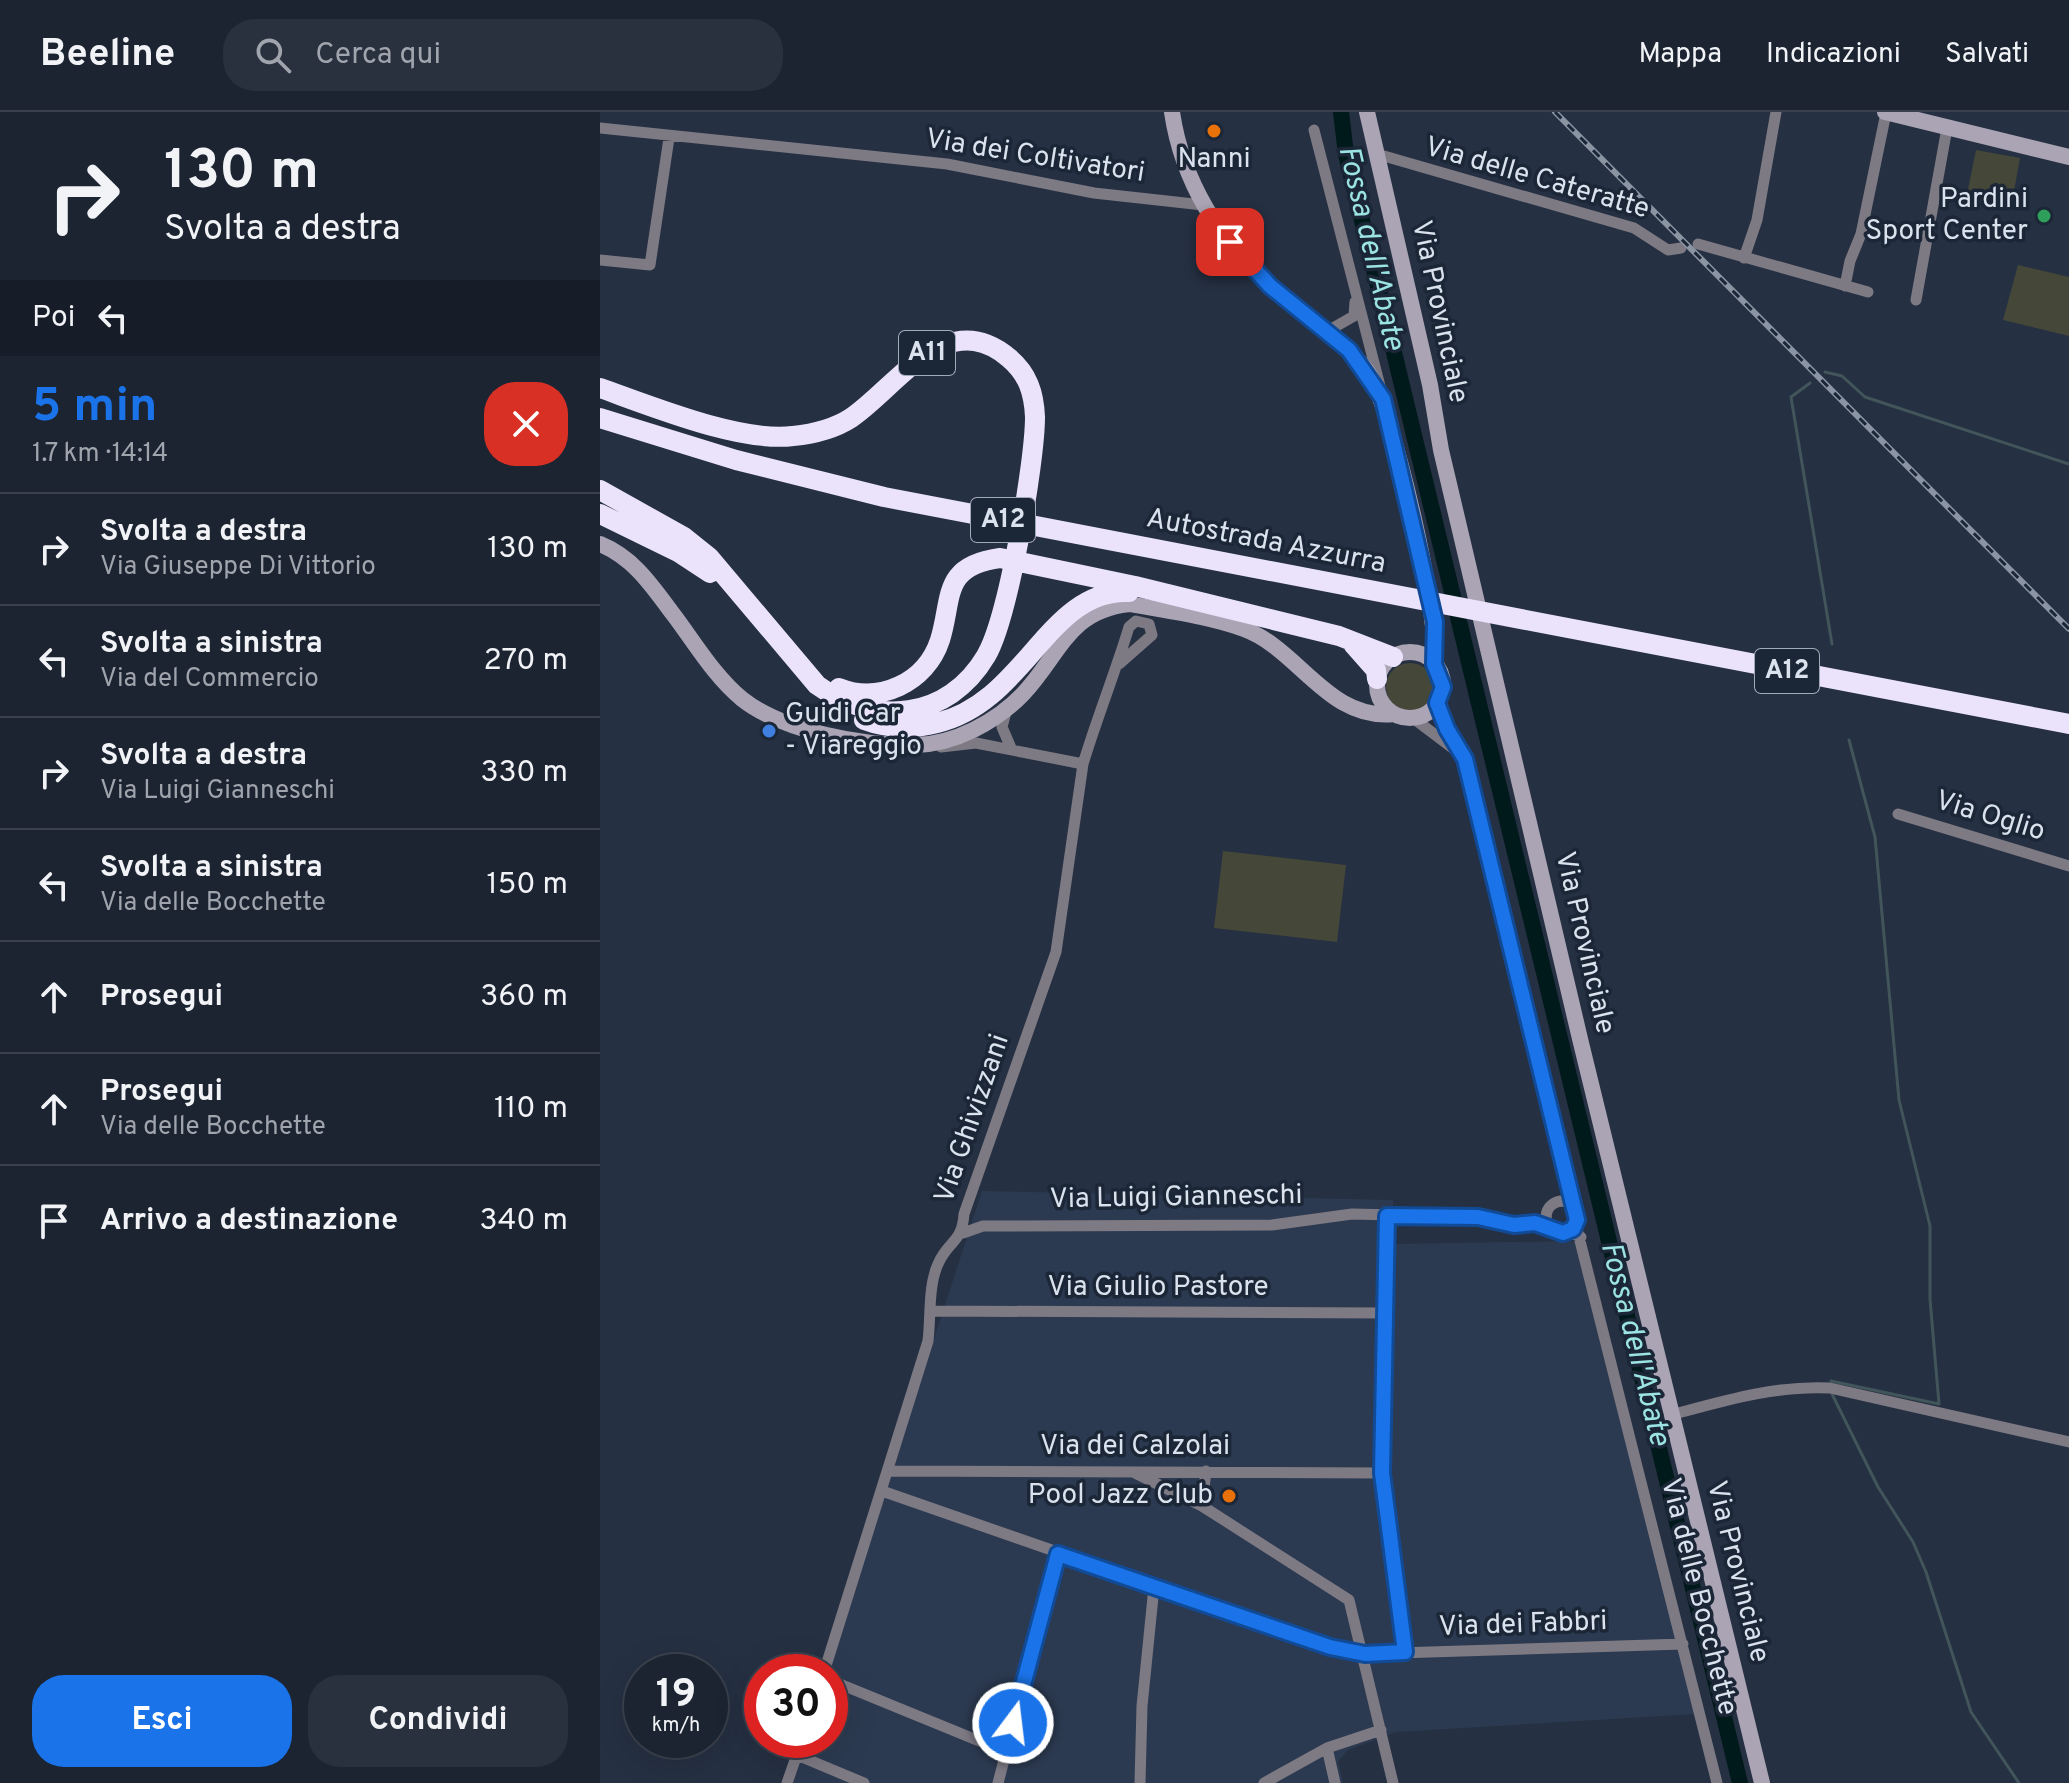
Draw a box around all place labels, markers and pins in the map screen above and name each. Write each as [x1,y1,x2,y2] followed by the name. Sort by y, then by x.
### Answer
[1205,122,1223,140] marker: Nanni
[1177,142,1251,178] place label: Nanni
[1866,182,2028,250] place label: Pardini Sport Center
[2035,207,2053,225] marker: Pardini Sport Center
[1196,208,1264,276] pin
[785,697,922,765] place label: Guidi Car - Viareggio
[760,722,778,740] marker: Guidi Car - Viareggio
[1028,1478,1213,1514] place label: Pool Jazz Club
[1220,1487,1238,1505] marker: Pool Jazz Club

